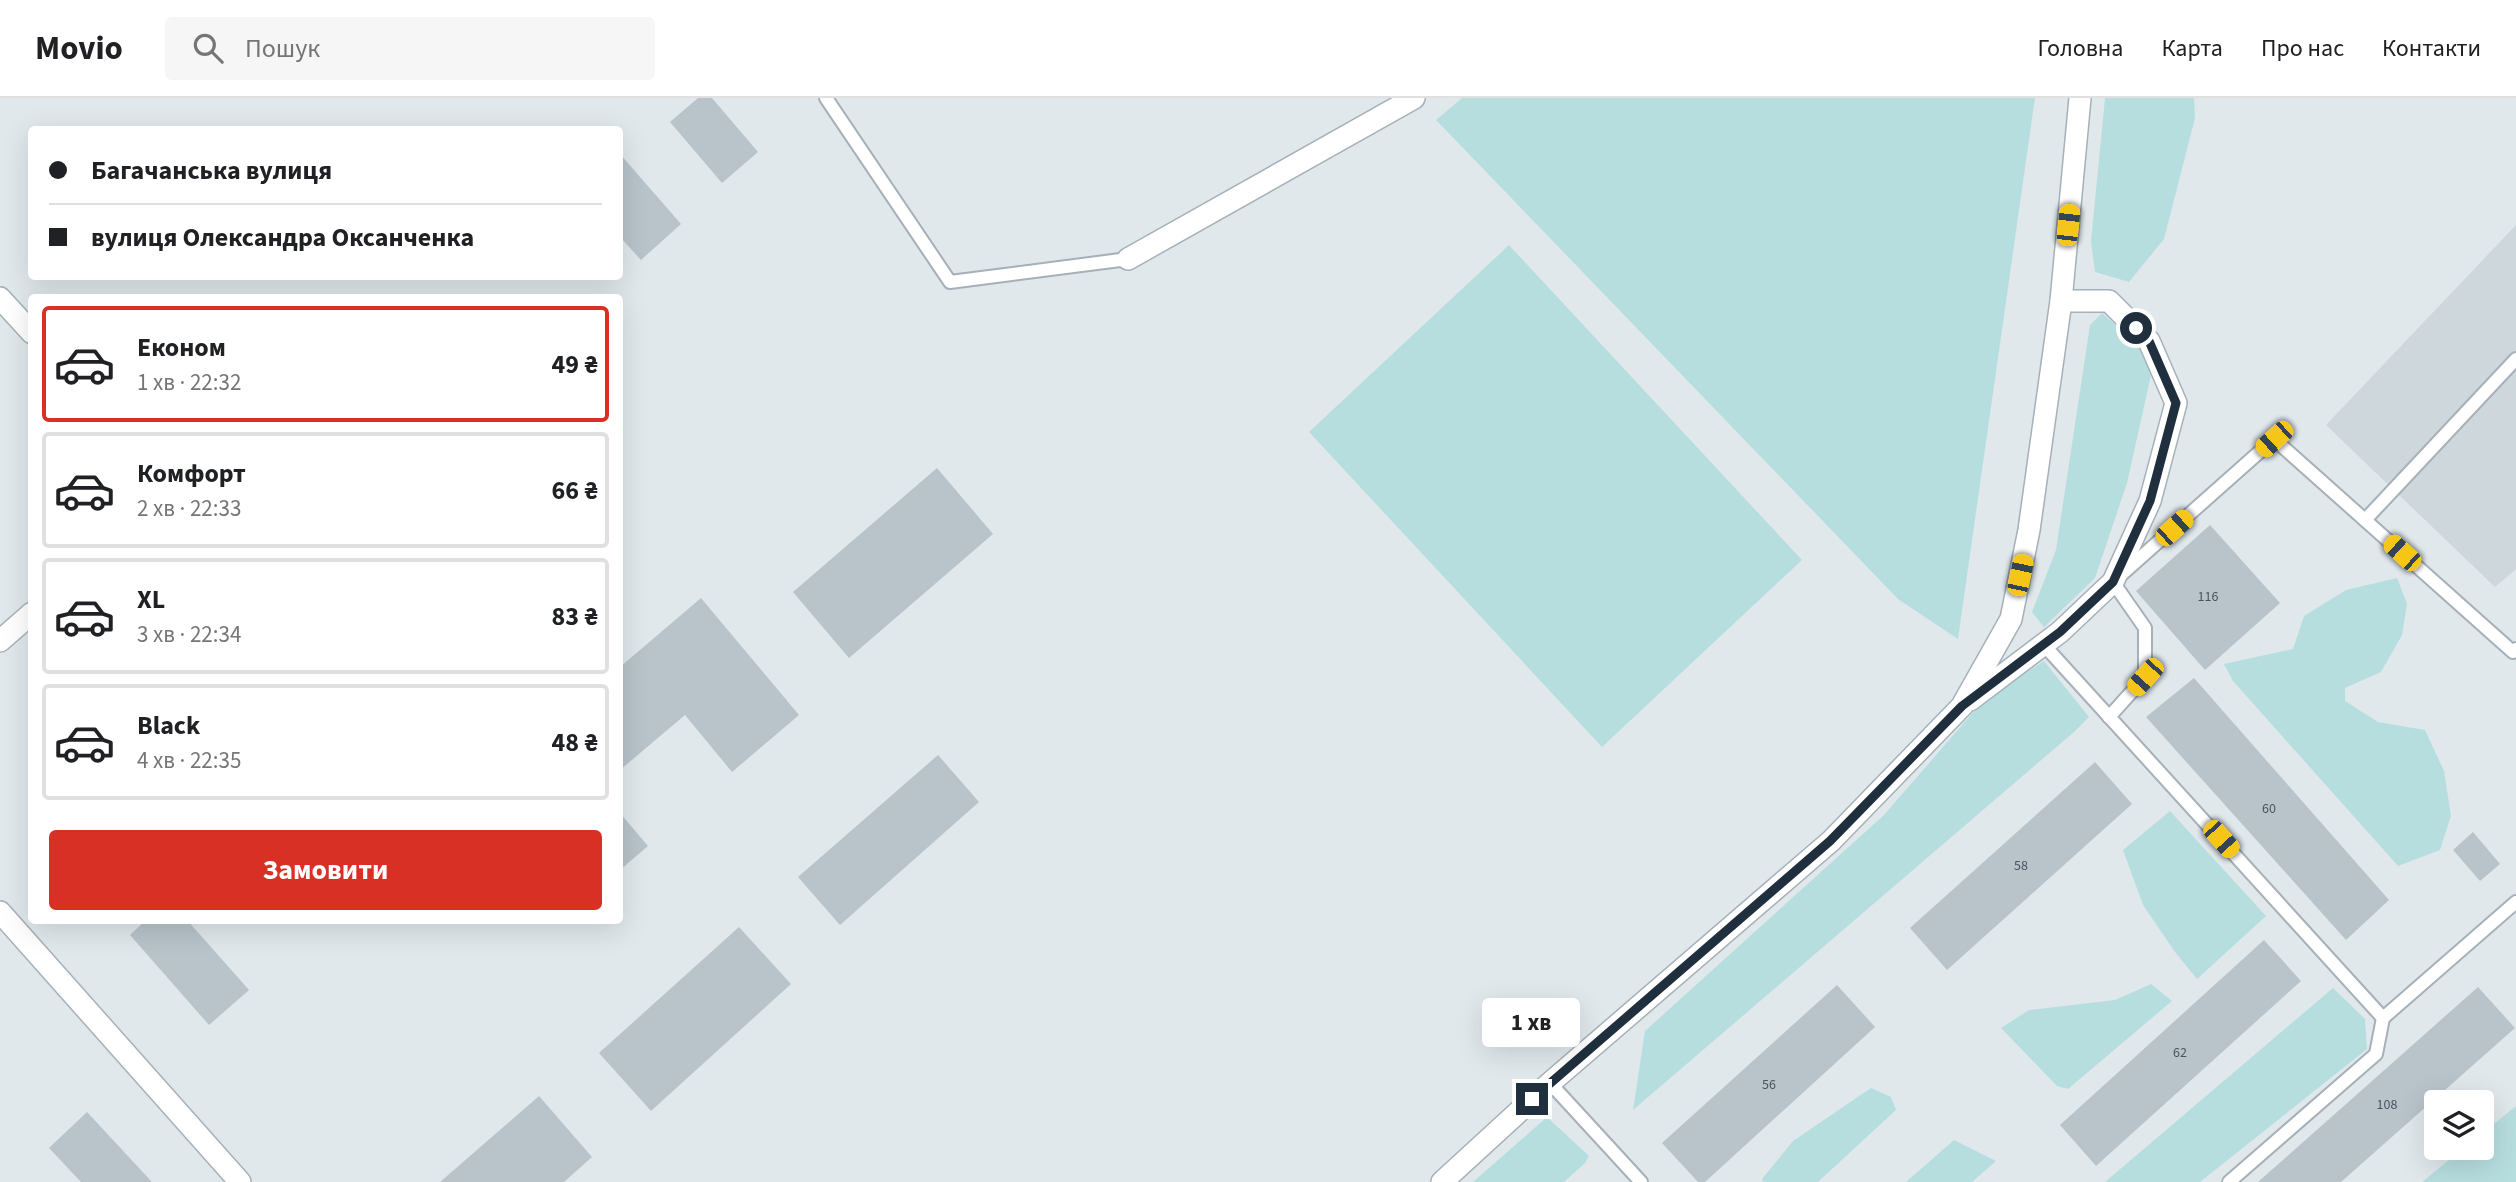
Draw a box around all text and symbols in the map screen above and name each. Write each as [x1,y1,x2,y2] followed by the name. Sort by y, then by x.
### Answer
[165,17,655,80] search box
[35,25,123,72] text: Movio
[189,29,227,67] icon: search
[245,30,320,67] text: Пошук
[2037,31,2123,66] text: Головна
[2161,31,2223,66] text: Карта
[2261,31,2344,66] text: Про нас
[2382,31,2481,66] text: Контакти
[91,152,332,189] text: Багачанська вулиця
[2056,203,2081,247] car
[91,219,474,256] text: вулиця Олександра Оксанченка
[2120,312,2152,344] route start
[137,329,226,366] text: Економ
[53,333,116,396] icon: car
[552,346,598,383] text: 49 ₴
[137,366,241,399] text: 1 хв · 22:32
[2252,417,2297,461] car
[137,455,246,492] text: Комфорт
[53,459,116,522] icon: car
[552,472,598,509] text: 66 ₴
[137,492,241,525] text: 2 хв · 22:33
[2152,506,2197,550] car
[2380,531,2425,575] car
[2006,552,2035,598] car
[137,581,165,618] text: XL
[53,585,116,648] icon: car
[2198,587,2218,607] house number: 116
[552,598,598,635] text: 83 ₴
[137,618,241,651] text: 3 хв · 22:34
[2124,654,2167,700] car
[137,707,200,744] text: Black
[53,711,116,774] icon: car
[552,724,598,761] text: 48 ₴
[137,744,241,777] text: 4 хв · 22:35
[2262,799,2276,819] house number: 60
[2200,816,2243,862] car
[49,830,602,910] button: Замовити
[2014,856,2028,876] house number: 58
[1483,998,1581,1046] callout: 1 хв
[1511,1006,1551,1039] text: 1 хв
[2173,1043,2187,1063] house number: 62
[1762,1075,1776,1095] house number: 56
[1516,1083,1548,1115] route end
[2424,1090,2494,1160] map controls
[2424,1090,2494,1160] button: layers
[2377,1095,2397,1115] house number: 108

